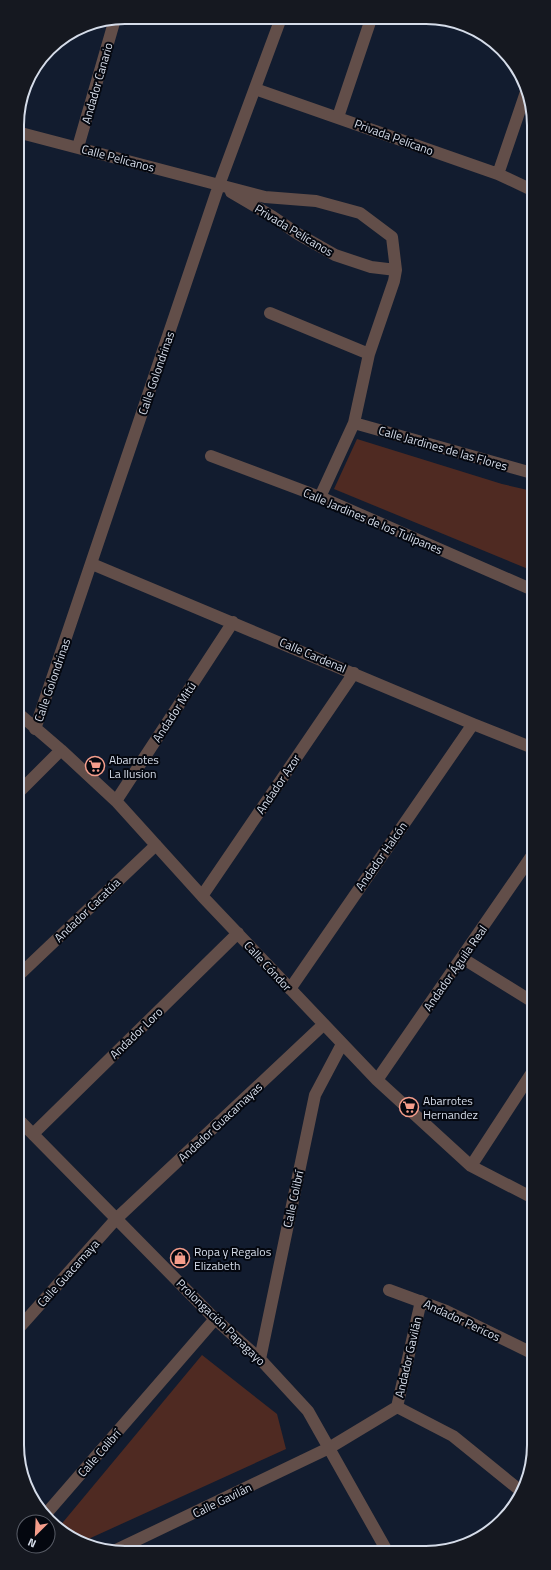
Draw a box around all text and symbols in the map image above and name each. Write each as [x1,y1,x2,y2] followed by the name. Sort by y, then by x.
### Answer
[76,40,118,126] street label: Andador Canario
[352,114,436,160] street label: Privada Pelícano
[79,139,157,177] street label: Calle Pelícanos
[251,199,337,261] street label: Privada Pelícanos
[133,328,179,417] street label: Calle Golondrinas
[376,421,510,476] street label: Calle Jardines de las Flores
[300,483,446,559] street label: Calle Jardines de los Tulipanes
[277,632,349,678] street label: Calle Cardenal
[29,635,75,724] street label: Calle Golondrinas
[147,678,201,746] street label: Andador Mitú
[109,750,159,783] place label: Abarrotes La Ilusion
[251,750,305,818] street label: Andador Azor
[84,755,106,777] supermarket icon: Abarrotes La Ilusion
[350,818,412,894] street label: Andador Halcón
[50,873,124,947] street label: Andador Cacatúa
[418,921,492,1015] street label: Andador Águila Real
[240,937,296,995] street label: Calle Cóndor
[105,1003,167,1063] street label: Andador Loro
[173,1077,267,1166] street label: Andador Guacamayas
[423,1091,478,1124] place label: Abarrotes Hernandez
[398,1096,420,1118] supermarket icon: Abarrotes Hernandez
[278,1167,309,1229] street label: Calle Colibrí
[32,1235,104,1311] street label: Calle Guacamaya
[194,1242,272,1275] place label: Ropa y Regalos Elizabeth
[169,1247,191,1269] shop icon: Ropa y Regalos Elizabeth
[172,1274,270,1370] street label: Prolongación Papagayo
[421,1294,504,1346] street label: Andador Pericos
[389,1315,427,1399] street label: Andador Gavilán
[73,1424,126,1481] street label: Calle Colibrí
[189,1477,255,1523] street label: Calle Gavilán
[16,1514,56,1554] north arrow
[25,1534,39,1552] text: N

